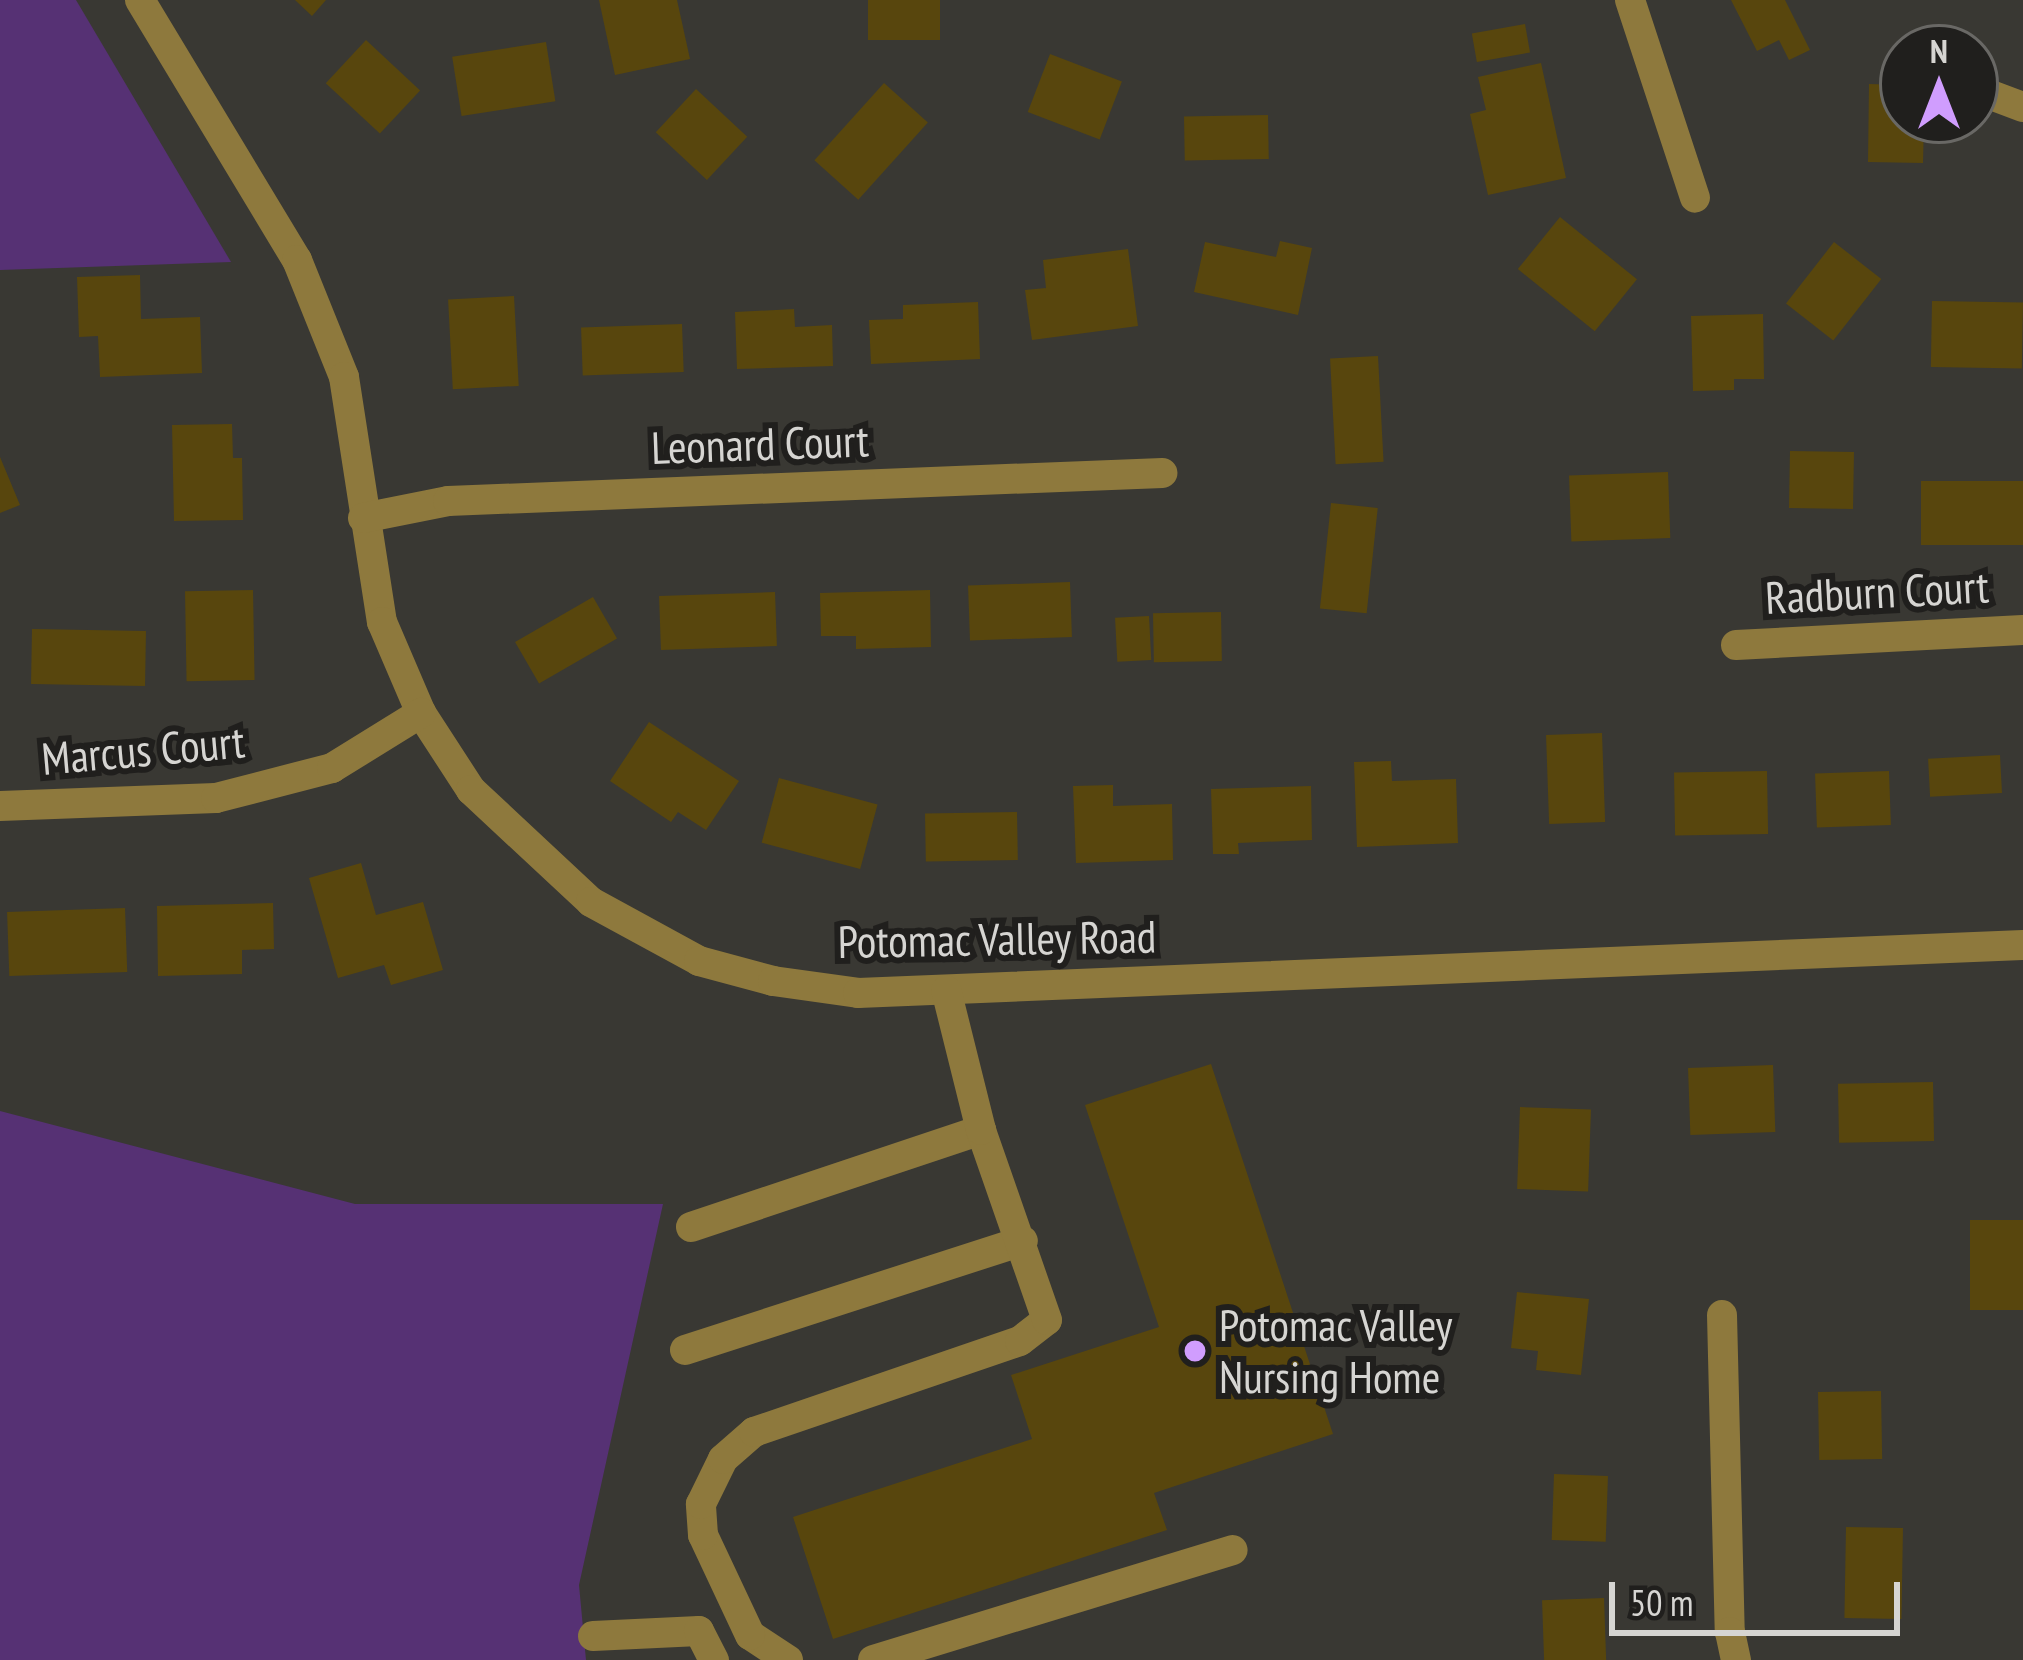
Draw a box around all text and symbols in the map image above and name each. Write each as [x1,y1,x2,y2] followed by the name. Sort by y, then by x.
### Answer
[1879,24,1999,144] north arrow
[1930,29,1948,72] text: N
[650,413,870,475] street label: Leonard Court
[1764,559,1990,625] street label: Radburn Court
[39,714,247,786] street label: Marcus Court
[836,909,1158,969] street label: Potomac Valley Road
[1219,1298,1454,1404] place label: Potomac Valley Nursing Home
[1182,1338,1208,1364] marker: Potomac Valley Nursing Home
[1615,1558,1906,1632] scale bar
[1630,1579,1693,1626] text: 50 m

